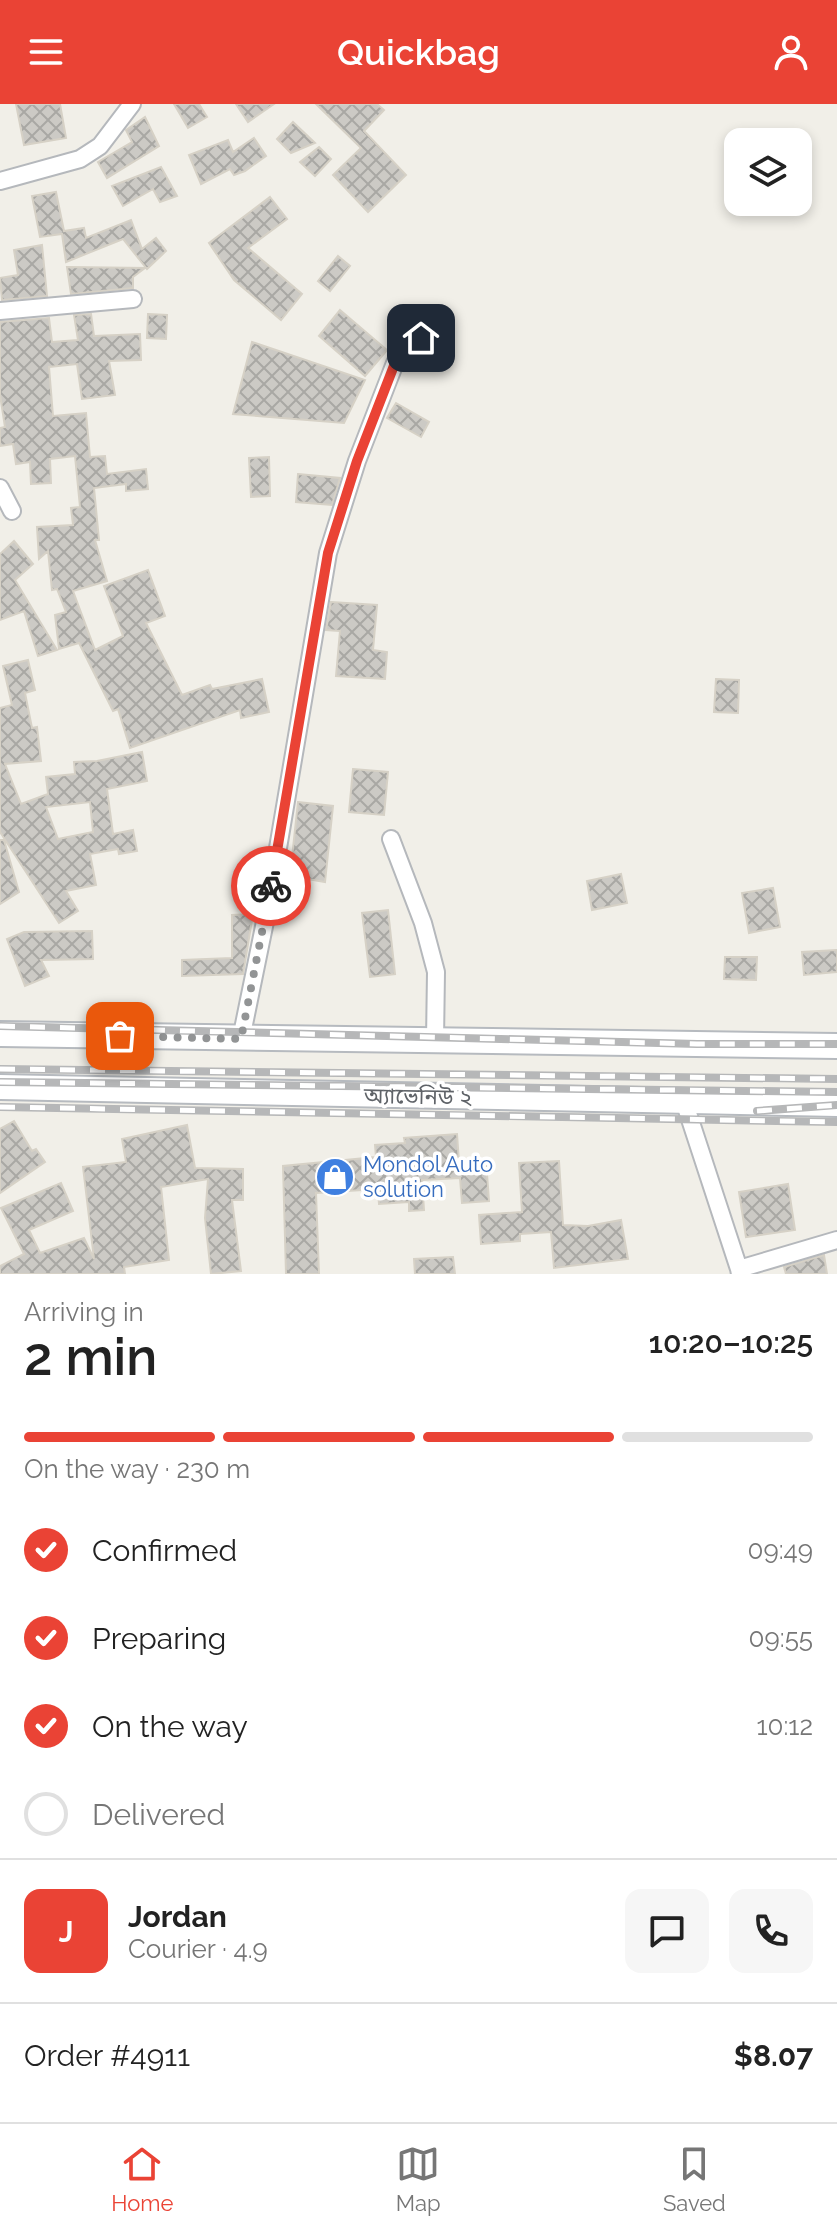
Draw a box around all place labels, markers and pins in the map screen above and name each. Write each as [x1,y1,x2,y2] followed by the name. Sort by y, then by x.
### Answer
[387,304,455,372] pin
[86,1002,154,1070] pin
[363,1151,493,1202] place label: Mondol Auto solution
[314,1156,356,1198] shop icon: Mondol Auto solution

